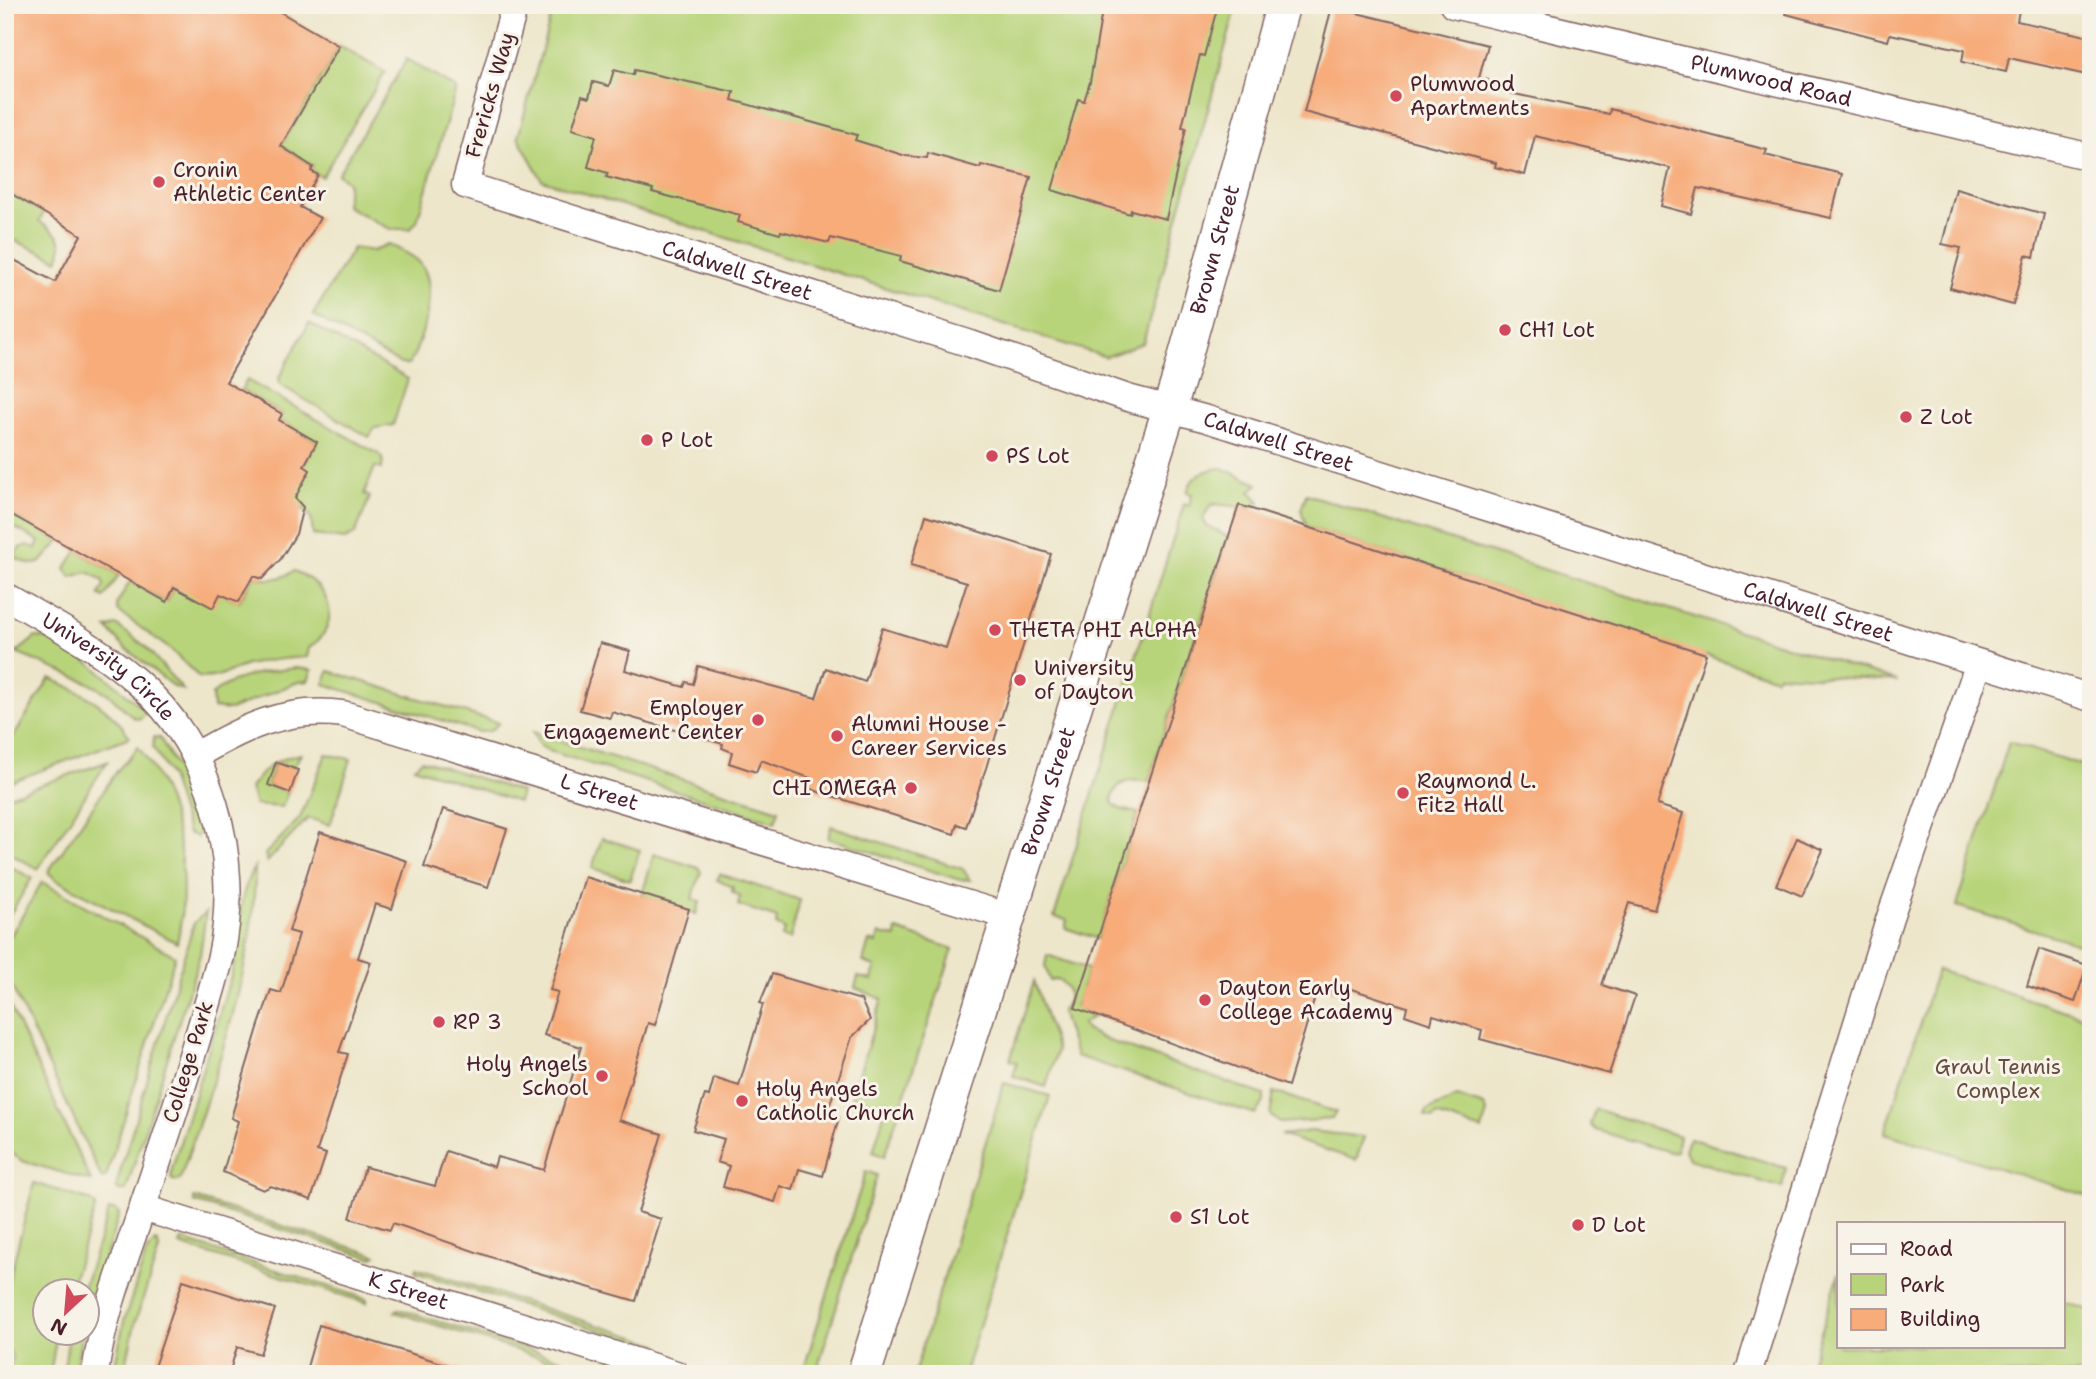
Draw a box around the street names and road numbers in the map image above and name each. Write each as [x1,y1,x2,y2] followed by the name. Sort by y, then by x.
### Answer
[459,29,521,161] street label: Frericks Way
[1688,48,1855,114] street label: Plumwood Road
[1184,181,1246,318] street label: Brown Street
[658,234,816,307] street label: Caldwell Street
[1200,405,1357,478] street label: Caldwell Street
[1740,575,1897,649] street label: Caldwell Street
[37,606,182,727] street label: University Circle
[1015,724,1082,859] street label: Brown Street
[557,767,642,817] street label: L Street
[156,998,220,1126] street label: College Park
[365,1265,452,1316] street label: K Street

